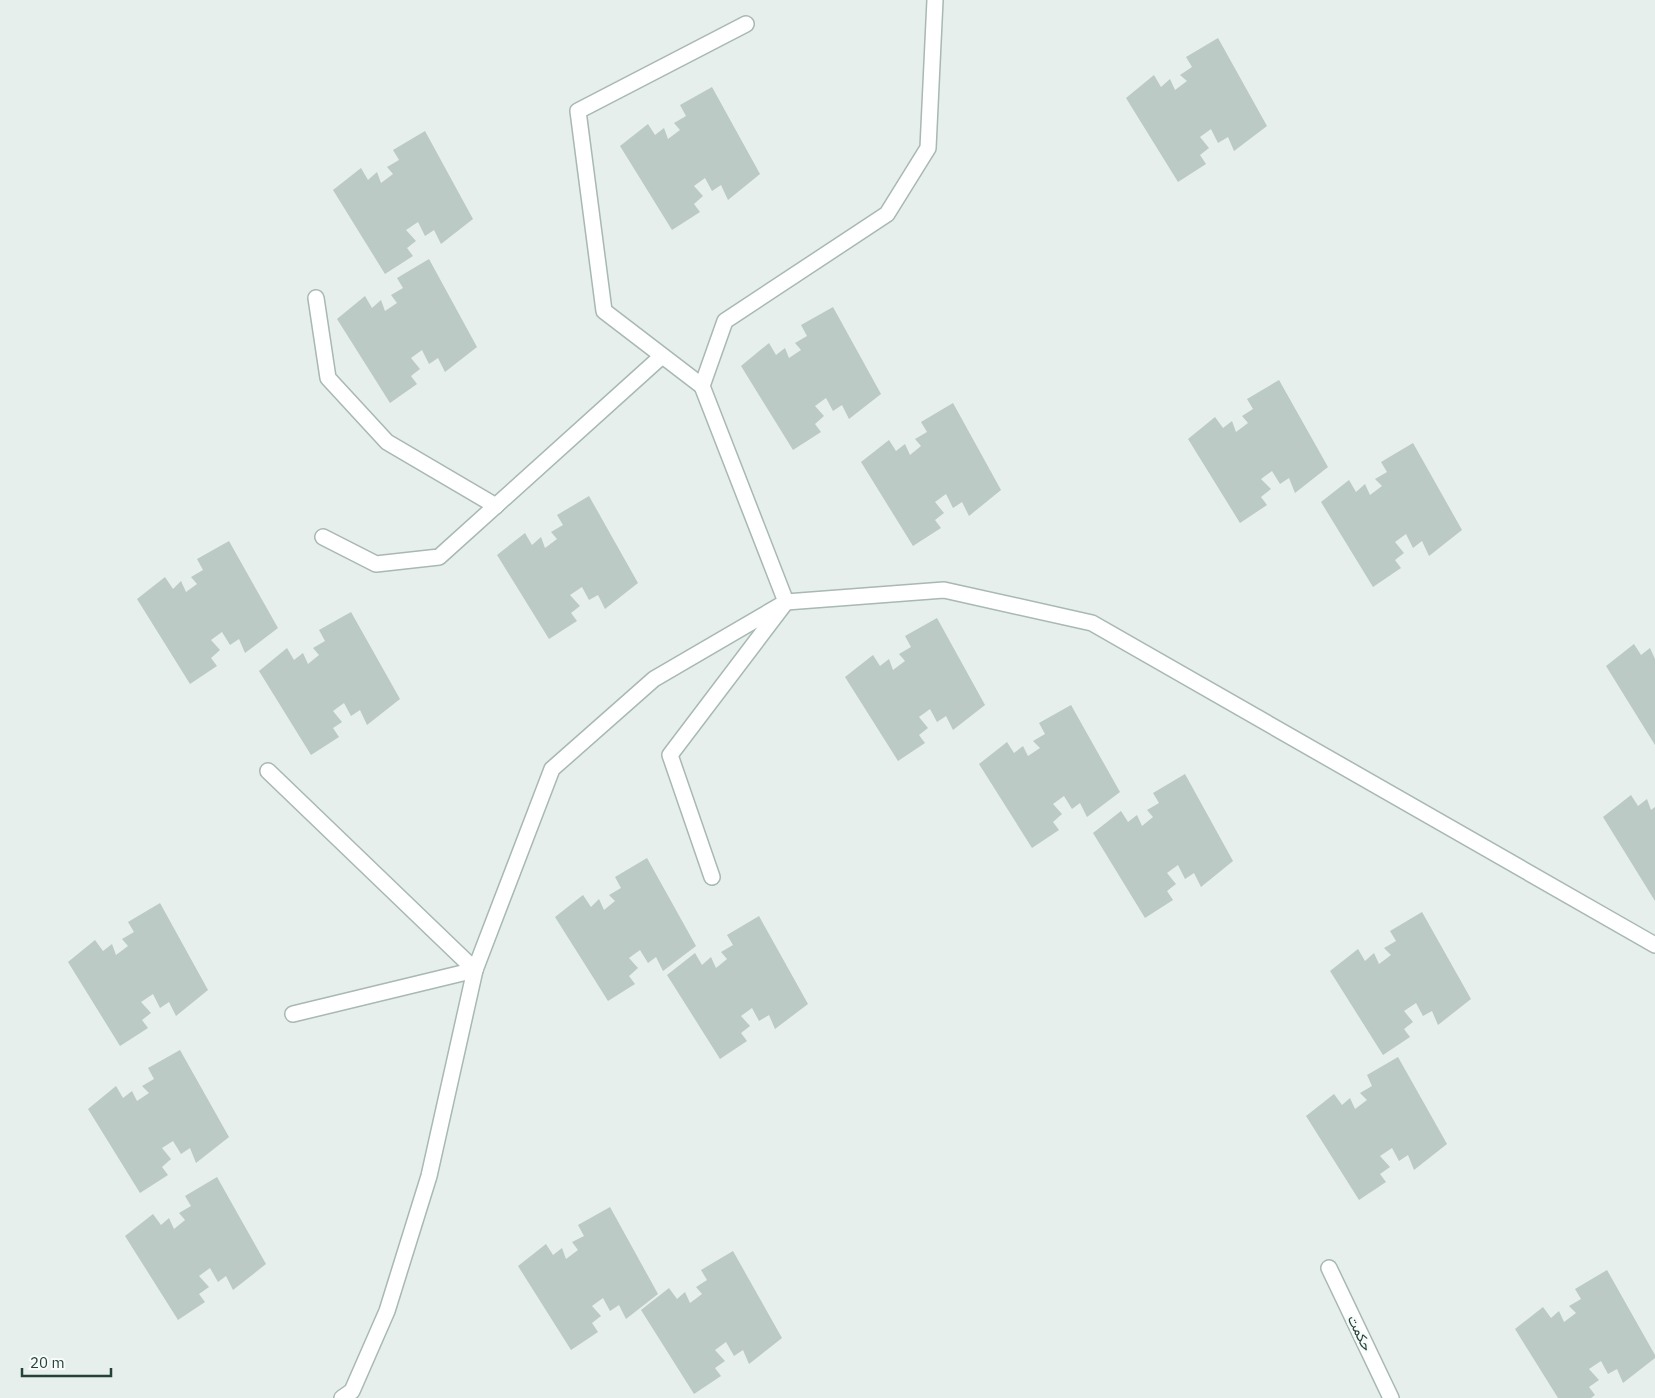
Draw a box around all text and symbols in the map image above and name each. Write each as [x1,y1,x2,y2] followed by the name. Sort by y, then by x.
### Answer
[1344,1312,1376,1354] street label: حکمت
[22,1346,111,1378] scale bar
[30,1353,65,1372] text: 20 m

